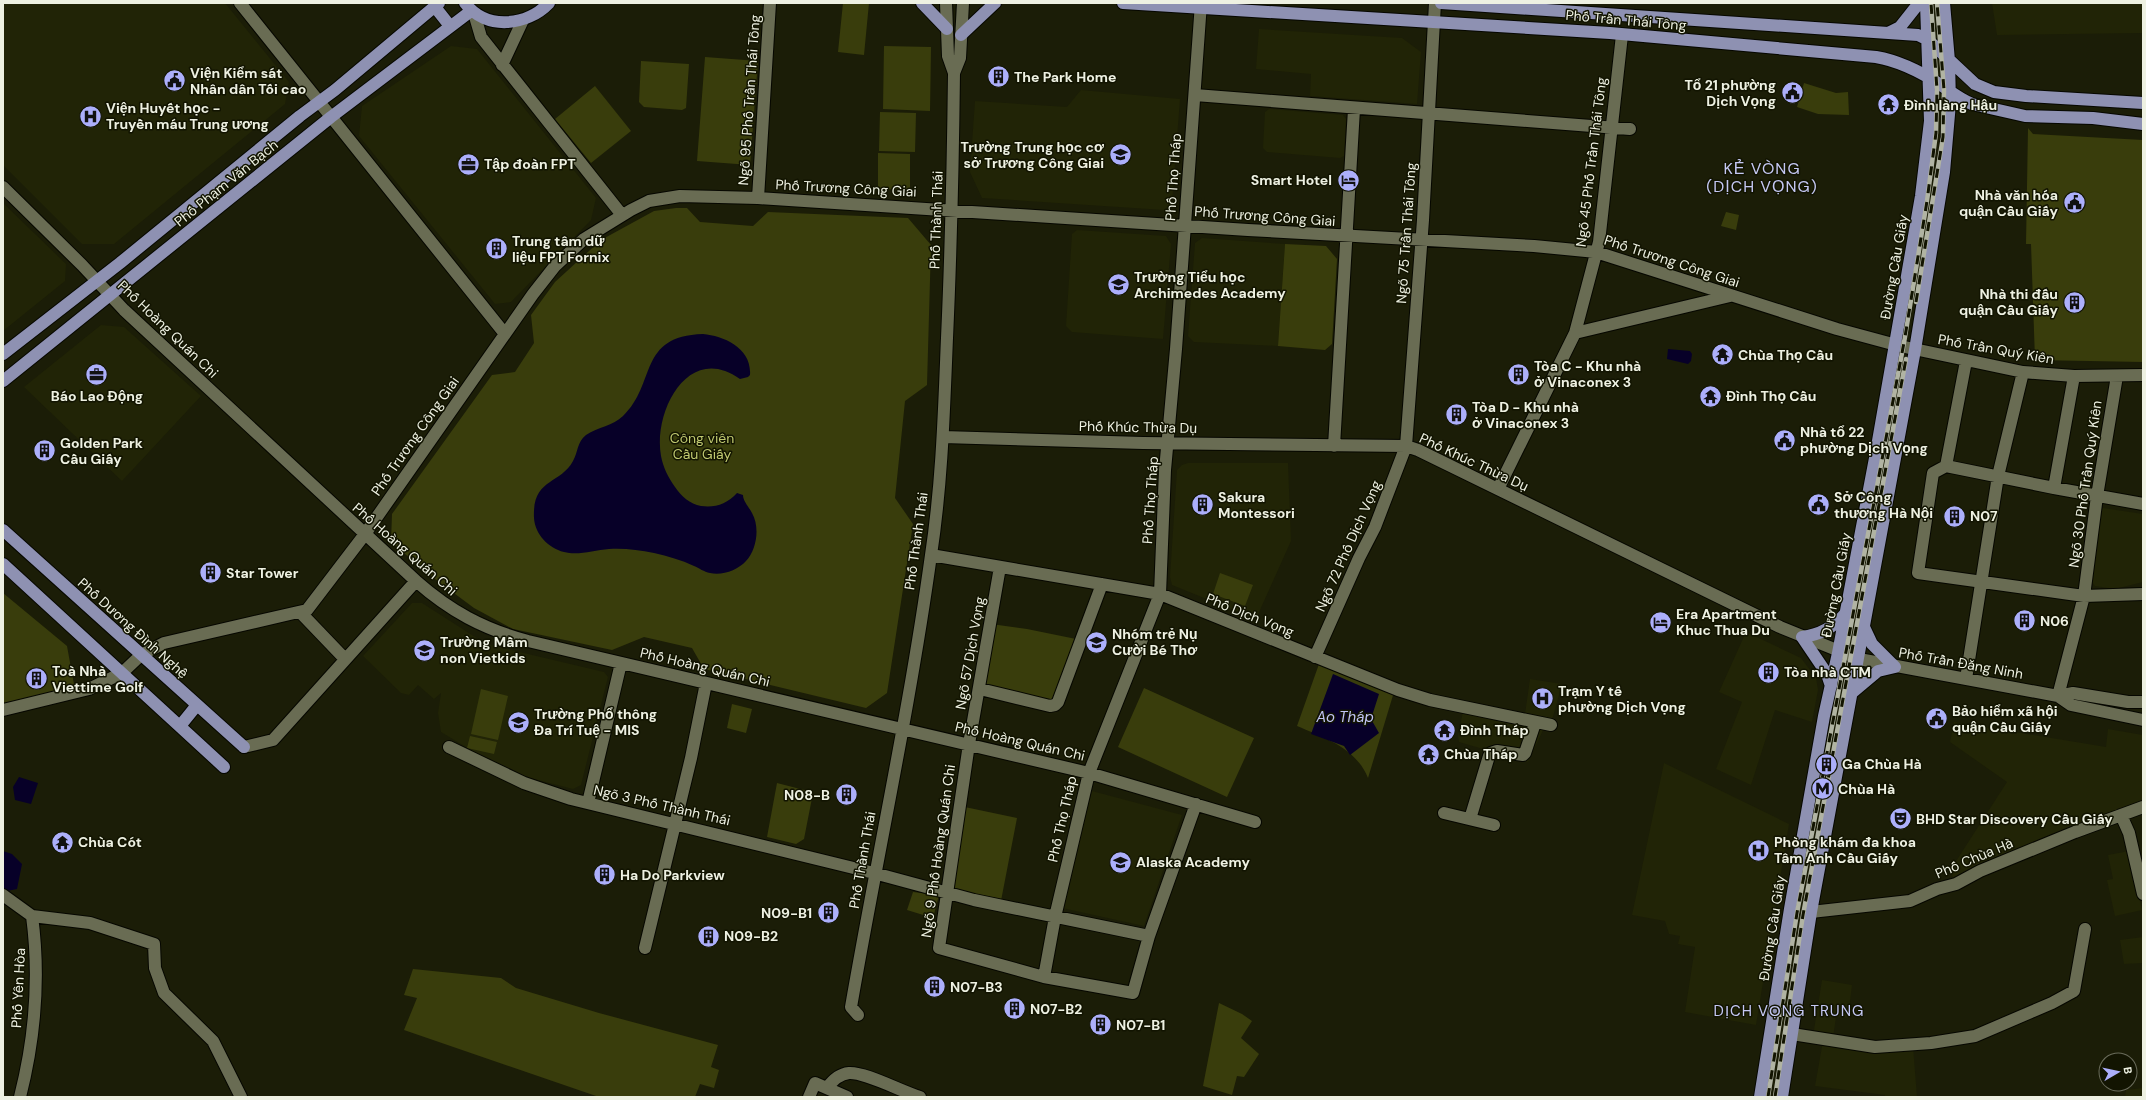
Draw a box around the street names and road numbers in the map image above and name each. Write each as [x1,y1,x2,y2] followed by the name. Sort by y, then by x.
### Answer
[1565,6,1687,34] street label: Phố Trần Thái Tông
[734,14,764,186] street label: Ngõ 95 Phố Trần Thái Tông
[1572,76,1610,248] street label: Ngõ 45 Phố Trần Thái Tông
[1161,132,1185,221] street label: Phố Thọ Tháp
[170,136,282,230] street label: Phố Phạm Văn Bạch
[1392,162,1420,304] street label: Ngõ 75 Trần Thái Tông
[925,171,947,269] street label: Phố Thành Thái
[775,175,917,201] street label: Phố Trương Công Giai
[1194,202,1336,230] street label: Phố Trương Công Giai
[1876,213,1912,321] street label: Đường Cầu Giấy
[1602,231,1742,291] street label: Phố Trương Công Giai
[114,276,222,382] street label: Phố Hoàng Quán Chi
[1936,330,2056,368] street label: Phố Trần Quý Kiên
[367,373,463,499] street label: Phố Trương Công Giai
[2064,399,2106,569] street label: Ngõ 30 Phố Trần Quý Kiên
[1079,417,1197,437] street label: Phố Khúc Thừa Dụ
[1417,429,1531,495] street label: Phố Khúc Thừa Dụ
[1138,455,1162,544] street label: Phố Thọ Tháp
[1311,477,1385,614] street label: Ngõ 72 Phố Dịch Vọng
[900,491,932,591] street label: Phố Thành Thái
[349,499,461,599] street label: Phố Hoàng Quán Chi
[1817,531,1855,639] street label: Đường Cầu Giấy
[74,574,192,682] street label: Phố Dương Đình Nghệ
[1203,589,1297,641] street label: Phố Dịch Vọng
[951,595,989,711] street label: Ngõ 57 Dịch Vọng
[638,643,772,691] street label: Phố Hoàng Quán Chi
[1897,643,2025,683] street label: Phố Trần Đăng Ninh
[953,717,1087,765] street label: Phố Hoàng Quán Chi
[917,763,959,939] street label: Ngõ 9 Phố Hoàng Quán Chi
[1043,774,1081,864] street label: Phố Thọ Tháp
[592,781,732,829] street label: Ngõ 3 Phố Thành Thái
[845,810,879,910] street label: Phố Thành Thái
[1932,834,2016,882] street label: Phố Chùa Hà
[1755,874,1789,982] street label: Đường Cầu Giấy
[7,947,29,1029] street label: Phố Yên Hòa

